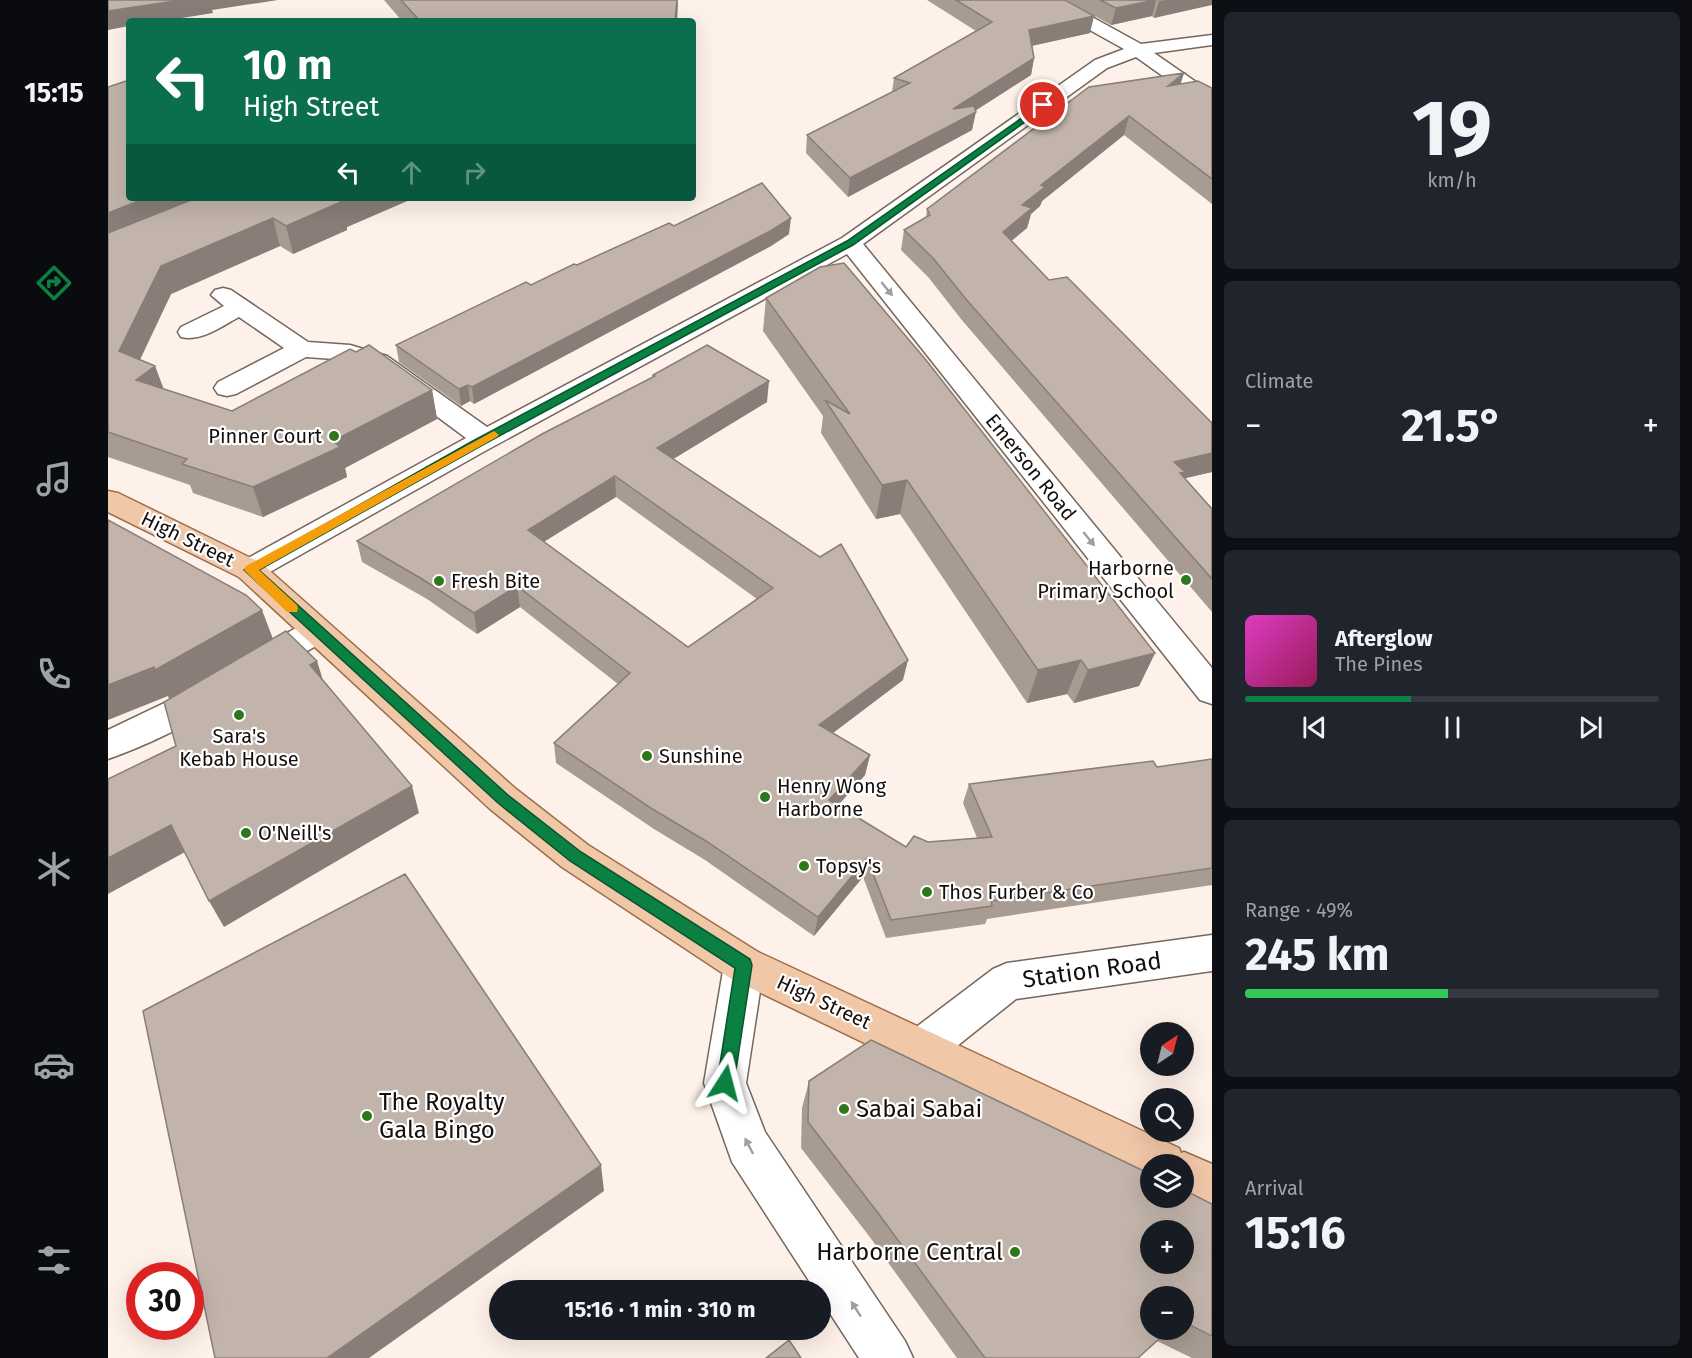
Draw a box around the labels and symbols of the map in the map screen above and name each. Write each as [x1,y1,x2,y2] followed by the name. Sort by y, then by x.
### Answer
[1017,79,1068,130] pin
[880,281,893,296] one-way arrow
[981,409,1081,525] street label: Emerson Road
[208,424,323,448] place label: Pinner Court
[327,429,341,443] marker: Pinner Court
[137,506,239,572] street label: High Street
[1082,531,1094,546] one-way arrow
[1037,556,1174,603] place label: Harborne Primary School
[451,569,540,593] place label: Fresh Bite
[1179,573,1193,587] marker: Harborne Primary School
[432,574,446,588] marker: Fresh Bite
[232,708,246,722] marker: Sara's Kebab House
[179,724,299,771] place label: Sara's Kebab House
[659,744,743,768] place label: Sunshine
[640,749,654,763] marker: Sunshine
[777,774,887,821] place label: Henry Wong Harborne
[758,790,772,804] marker: Henry Wong Harborne
[258,821,331,845] place label: O'Neill's
[239,826,253,840] marker: O'Neill's
[816,854,881,878] place label: Topsy's
[797,859,811,873] marker: Topsy's
[939,880,1094,904] place label: Thos Furber & Co
[920,885,934,899] marker: Thos Furber & Co
[1021,946,1163,994] street label: Station Road
[773,970,876,1035] street label: High Street
[1140,1022,1194,1076] north arrow
[693,1051,757,1115] position arrow
[379,1088,505,1144] place label: The Royalty Gala Bingo
[856,1095,982,1123] place label: Sabai Sabai
[837,1102,851,1116] marker: Sabai Sabai
[360,1109,374,1123] marker: The Royalty Gala Bingo
[745,1137,755,1155] one-way arrow
[816,1238,1003,1266] place label: Harborne Central
[1008,1245,1022,1259] marker: Harborne Central
[126,1262,204,1340] speed limit sign: 30
[851,1301,862,1317] one-way arrow

